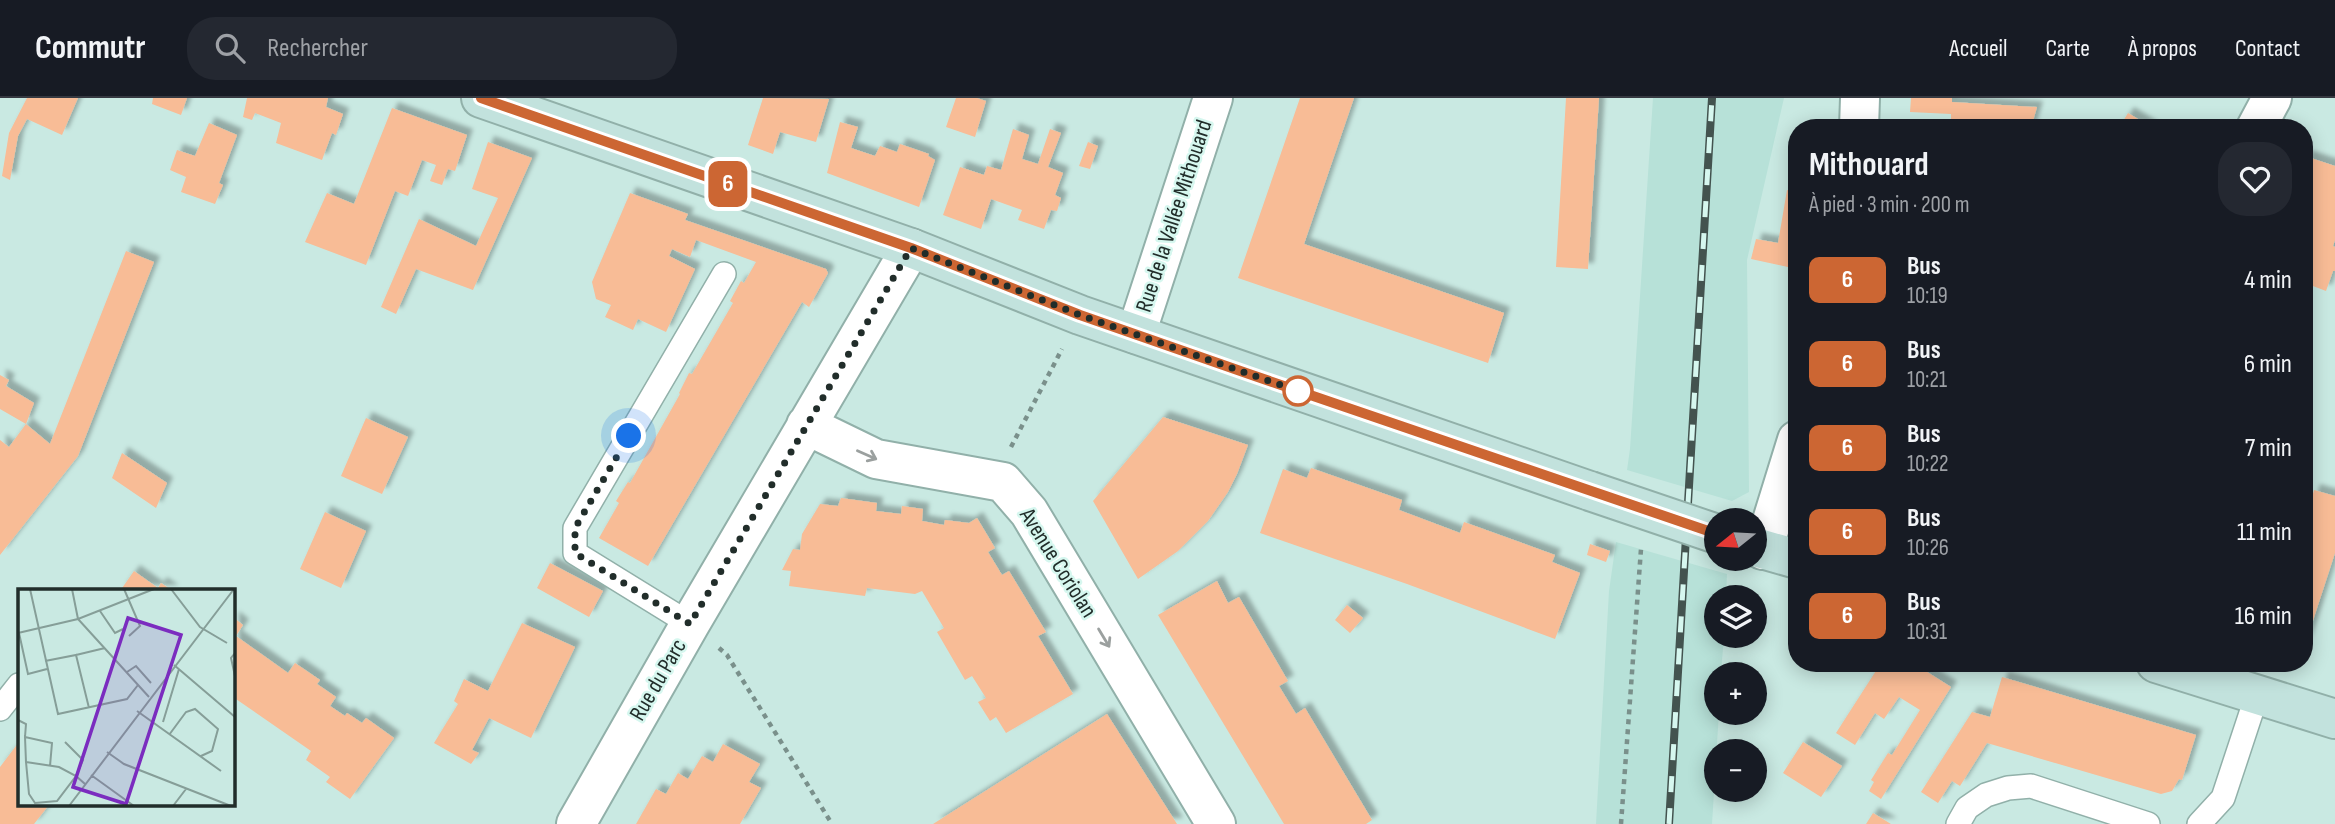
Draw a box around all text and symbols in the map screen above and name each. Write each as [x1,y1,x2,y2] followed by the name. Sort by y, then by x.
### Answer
[187,17,677,80] search box
[35,28,145,68] text: Commutr
[211,29,249,67] icon: search
[267,33,368,64] text: Rechercher
[1949,34,2008,63] text: Accueil
[2046,34,2090,63] text: Carte
[2128,34,2197,63] text: À propos
[2235,34,2300,63] text: Contact
[1130,116,1218,316] street label: Rue de la Vallée Mithouard
[2218,142,2292,216] button: heart
[1809,145,1929,185] text: Mithouard
[705,161,751,207] line badge: 6
[722,169,734,198] text: 6
[1809,191,1970,219] text: À pied · 3 min · 200 m
[1907,251,1941,282] text: Bus
[1842,265,1853,294] text: 6
[2244,265,2292,296] text: 4 min
[1907,282,1948,310] text: 10:19
[1907,335,1941,366] text: Bus
[1842,349,1853,378] text: 6
[2244,349,2292,380] text: 6 min
[1907,366,1947,394] text: 10:21
[1283,376,1313,406] unlabelled marker
[611,418,646,453] your location
[1907,419,1941,450] text: Bus
[1842,433,1853,462] text: 6
[2245,433,2292,464] text: 7 min
[856,449,877,462] one-way arrow
[1907,450,1948,478] text: 10:22
[1013,502,1103,623] street label: Avenue Coriolan
[1907,503,1941,534] text: Bus
[1704,508,1768,570] north arrow
[1704,508,1767,802] map controls
[1842,517,1853,546] text: 6
[2237,517,2292,548] text: 11 min
[1907,534,1949,562] text: 10:26
[1704,585,1767,648] button: layers
[1907,587,1941,618] text: Bus
[18,589,234,806] inset map
[1842,601,1853,630] text: 6
[2235,601,2292,632] text: 16 min
[1907,618,1947,646] text: 10:31
[1098,628,1112,648] one-way arrow
[623,634,693,726] street label: Rue du Parc
[1704,662,1767,725] button: +
[1704,739,1767,802] button: −

